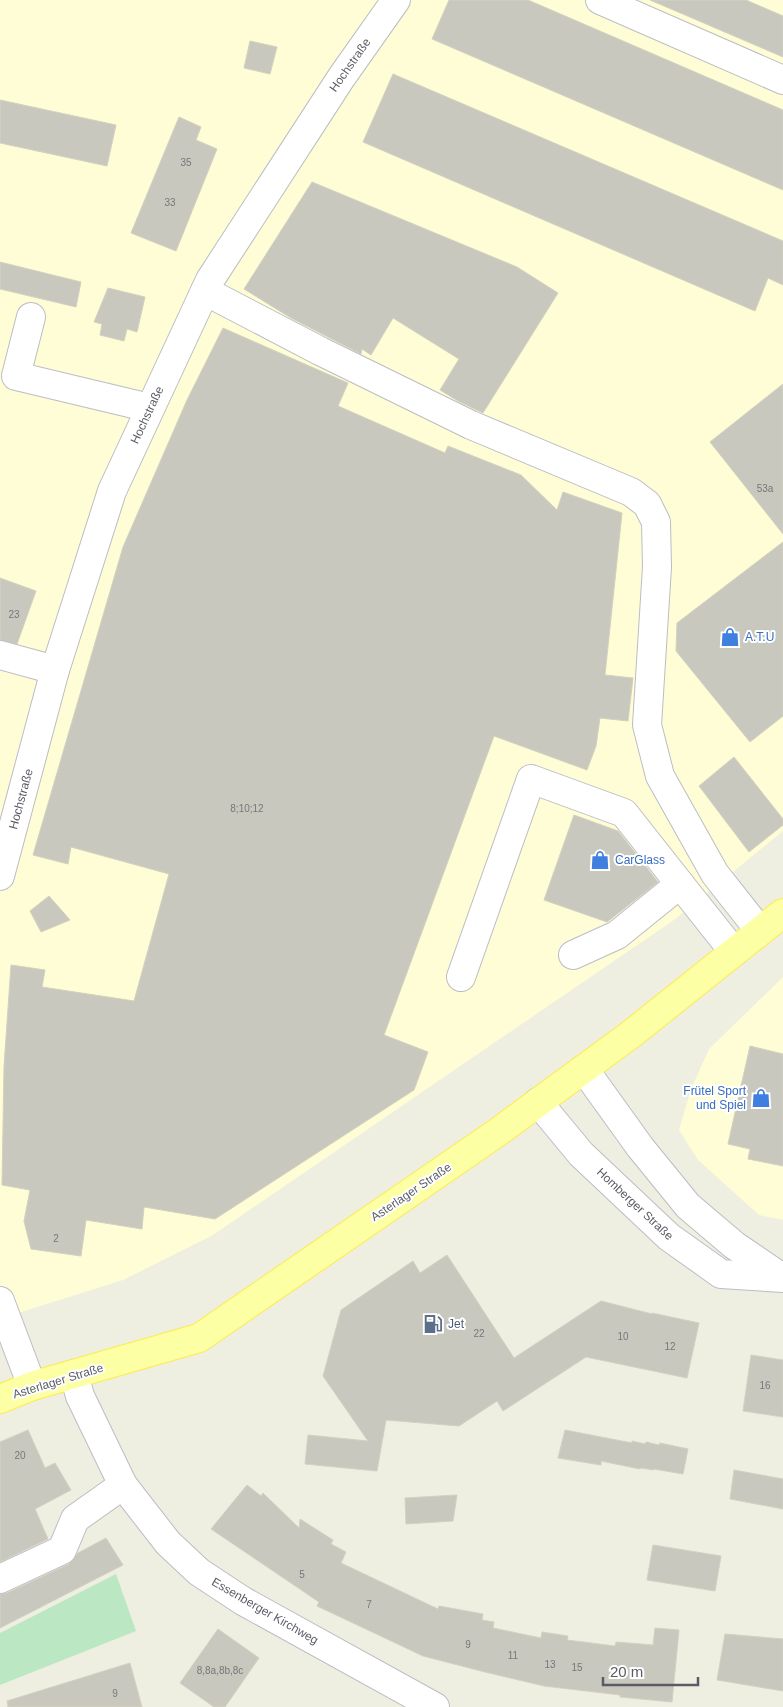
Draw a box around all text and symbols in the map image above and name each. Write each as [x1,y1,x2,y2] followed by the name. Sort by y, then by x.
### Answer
[326,35,374,94] street label: Hochstraße
[180,157,192,168] house number: 35
[164,197,176,208] house number: 33
[128,384,167,446] street label: Hochstraße
[757,483,774,494] house number: 53a
[8,609,20,620] house number: 23
[719,626,741,648] shop icon: A.T.U
[745,630,774,644] place label: A.T.U
[6,767,36,831] street label: Hochstraße
[230,803,264,814] house number: 8;10;12
[589,849,611,871] shop icon: CarGlass
[615,853,665,867] place label: CarGlass
[683,1084,747,1112] place label: Frütel Sport und Spiel
[750,1087,772,1109] shop icon: Frütel Sport und Spiel
[368,1160,454,1224] street label: Asterlager Straße
[594,1165,676,1243] street label: Homberger Straße
[53,1233,59,1244] house number: 2
[422,1313,444,1335] fuel station icon: Jet
[448,1317,465,1331] place label: Jet
[473,1328,485,1339] house number: 22
[617,1331,629,1342] house number: 10
[664,1341,676,1352] house number: 12
[11,1360,105,1401] street label: Asterlager Straße
[759,1380,771,1391] house number: 16
[14,1450,26,1461] house number: 20
[299,1569,305,1580] house number: 5
[209,1575,321,1647] street label: Essenberger Kirchweg
[366,1599,372,1610] house number: 7
[465,1639,471,1650] house number: 9
[508,1650,519,1661] house number: 11
[603,1654,698,1686] scale bar
[544,1659,556,1670] house number: 13
[571,1662,583,1673] house number: 15
[610,1663,643,1680] text: 20 m
[197,1665,243,1676] house number: 8,8a,8b,8c
[112,1688,118,1699] house number: 9

